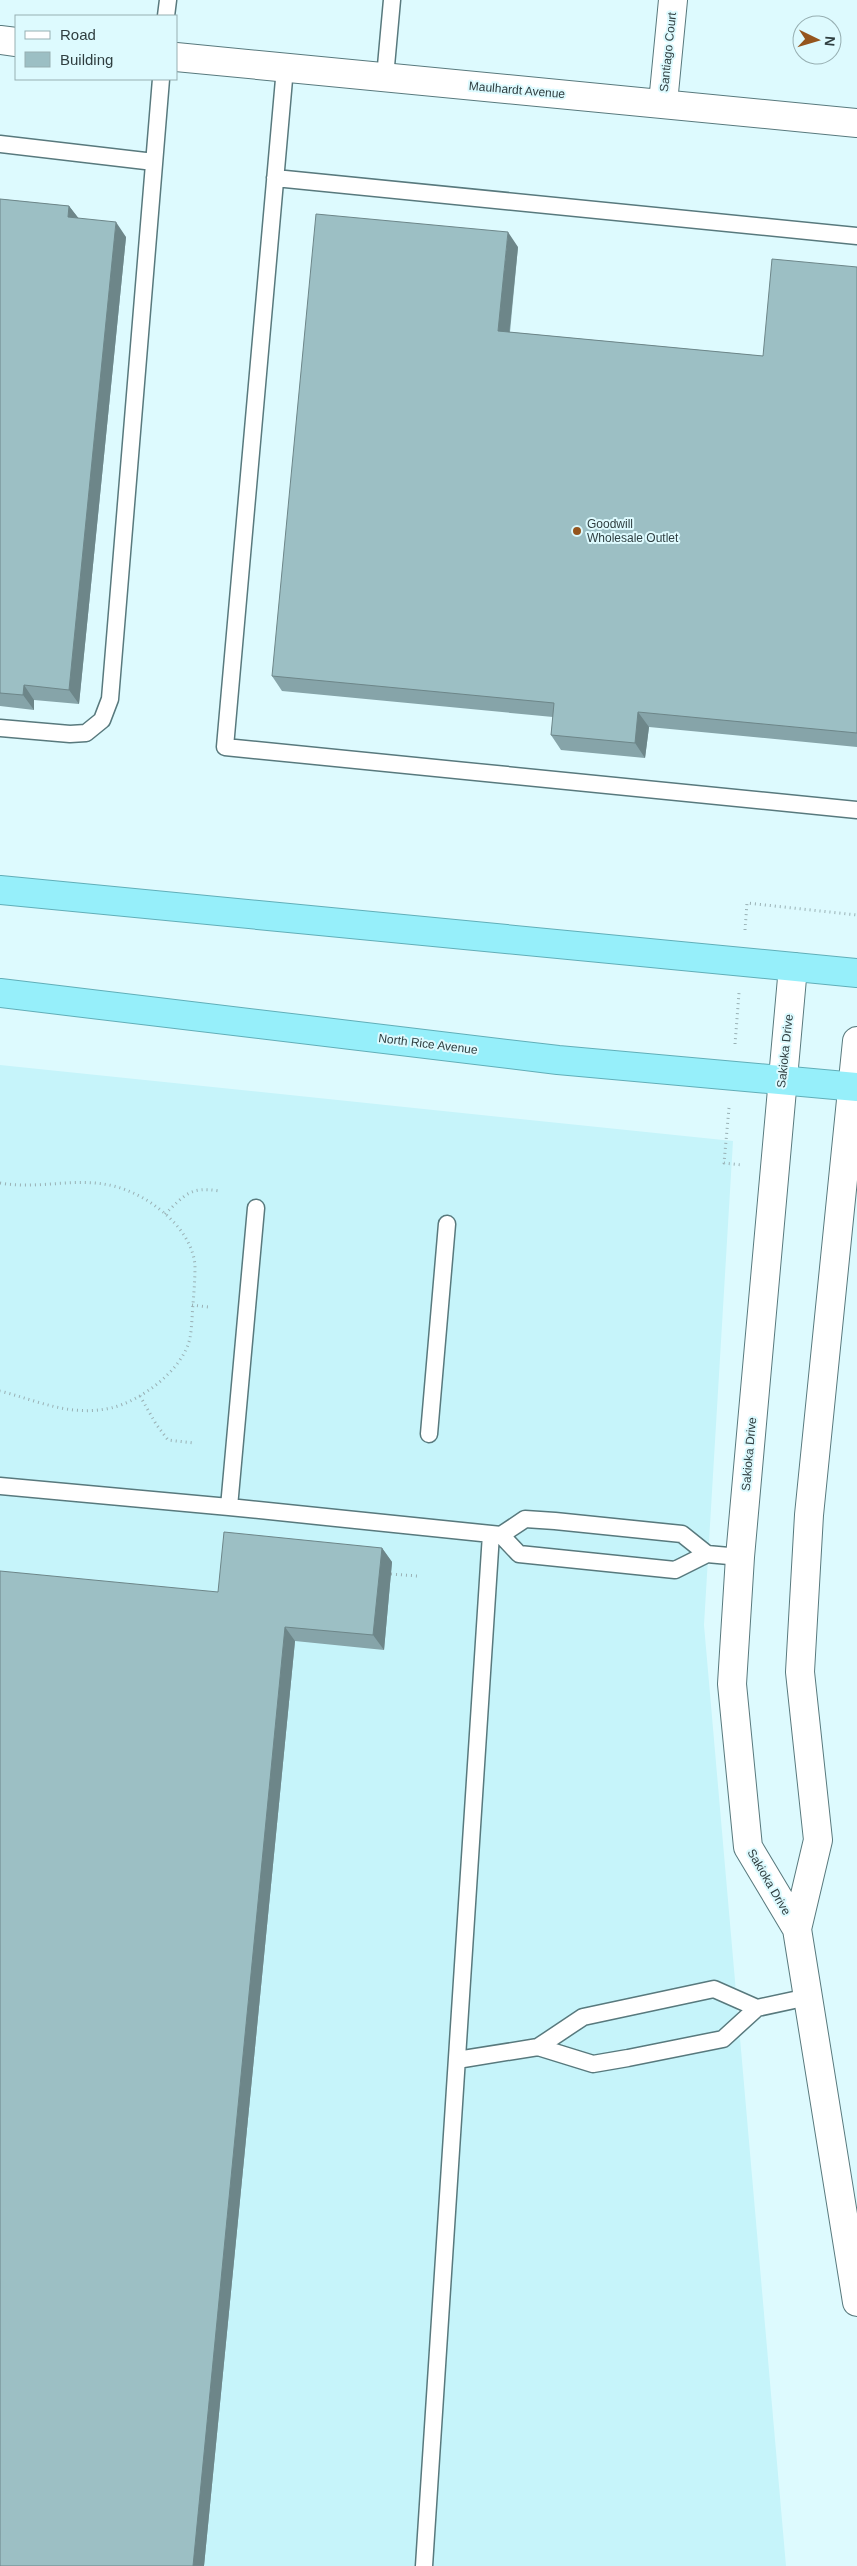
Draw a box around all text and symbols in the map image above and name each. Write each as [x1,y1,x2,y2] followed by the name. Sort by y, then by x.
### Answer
[657,11,679,93] street label: Santiago Court
[15,15,178,80] legend
[792,15,842,65] north arrow
[60,26,96,43] text: Road
[822,35,838,47] text: N
[60,51,113,68] text: Building
[468,79,566,101] street label: Maulhardt Avenue
[587,517,679,545] place label: Goodwill Wholesale Outlet
[571,525,583,537] marker: Goodwill Wholesale Outlet
[774,1013,796,1089] street label: Sakioka Drive
[378,1031,479,1057] street label: North Rice Avenue
[739,1416,759,1491] street label: Sakioka Drive
[744,1846,794,1918] street label: Sakioka Drive

